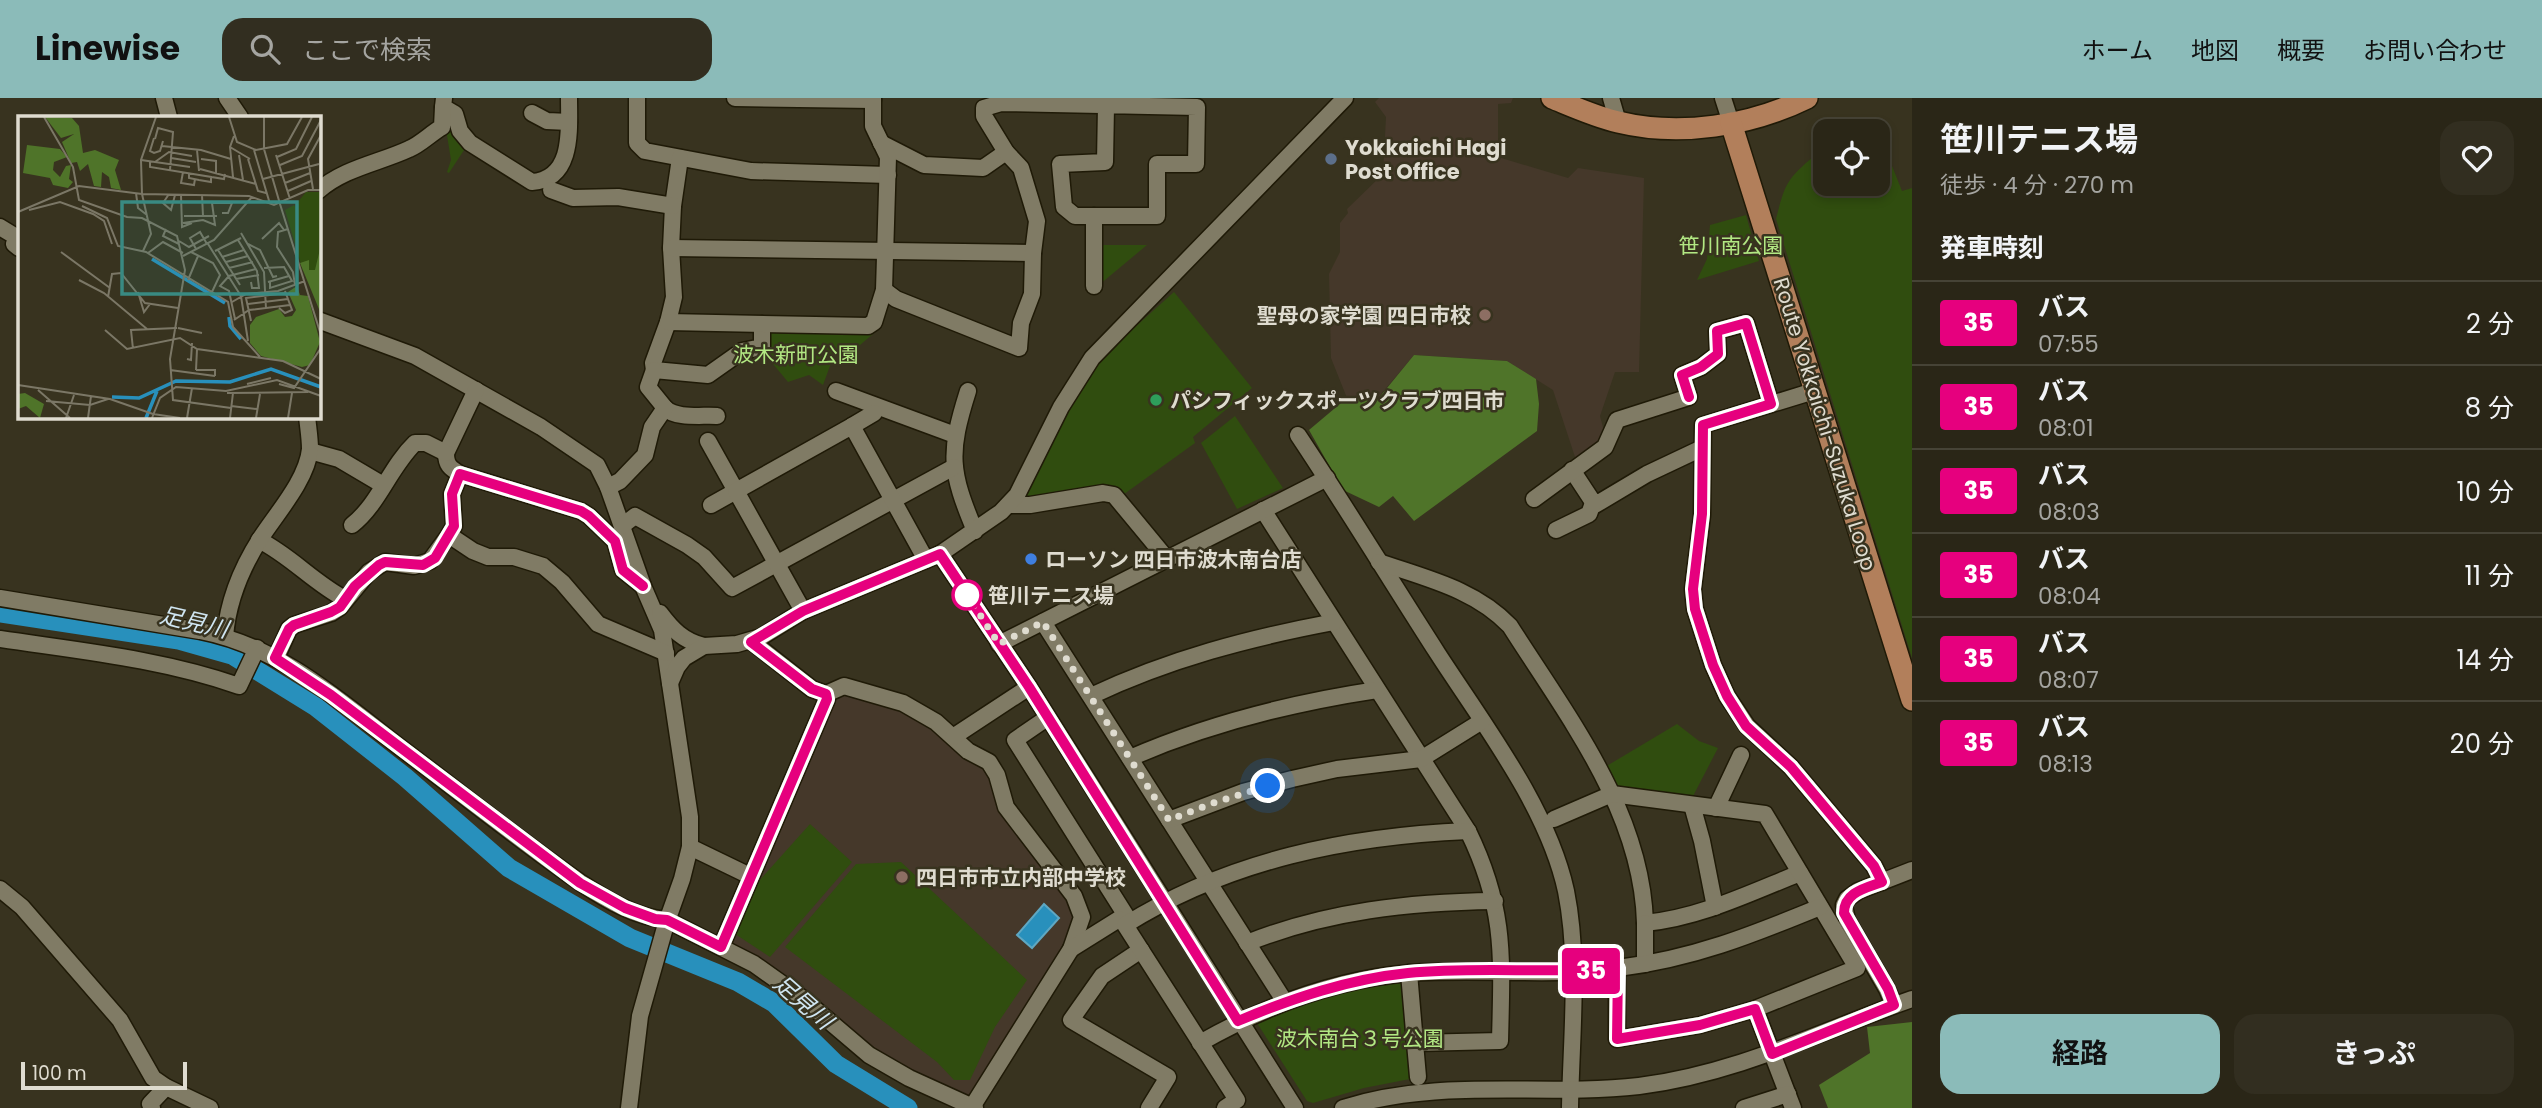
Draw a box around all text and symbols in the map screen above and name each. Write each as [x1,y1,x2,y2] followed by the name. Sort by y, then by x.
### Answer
[222,18,712,81] search box
[35,25,180,72] text: Linewise
[246,30,284,68] icon: search
[302,32,432,68] text: ここで検索
[2082,34,2153,67] text: ホーム
[2191,34,2239,67] text: 地図
[2277,34,2325,67] text: 概要
[2363,34,2507,67] text: お問い合わせ
[18,116,320,418] inset map
[1940,116,2138,163] text: 笹川テニス場
[1813,119,1890,196] map controls
[1813,119,1890,196] button: locate
[2440,121,2514,195] button: heart
[1345,133,1506,186] place label: Yokkaichi Hagi Post Office
[1323,151,1339,167] marker: Yokkaichi Hagi Post Office
[1940,169,2134,201] text: 徒歩 · 4 分 · 270 m
[1940,230,2044,266] text: 発車時刻
[1679,231,1784,260] park label: 笹川南公園
[1767,274,1883,574] street label: Route Yokkaichi-Suzuka Loop
[2038,289,2090,325] text: バス
[1257,301,1471,330] place label: 聖母の家学園 四日市校
[1963,306,1994,339] text: 35
[2466,306,2514,342] text: 2 分
[1477,307,1493,323] marker: 聖母の家学園 四日市校
[2038,328,2099,360] text: 07:55
[733,340,859,369] park label: 波木新町公園
[2038,373,2090,409] text: バス
[1170,386,1505,415] place label: パシフィックスポーツクラブ四日市
[1963,390,1994,423] text: 35
[2465,390,2514,426] text: 8 分
[1148,392,1164,408] marker: パシフィックスポーツクラブ四日市
[2038,412,2094,444] text: 08:01
[2038,457,2090,493] text: バス
[1963,474,1994,507] text: 35
[2456,474,2514,510] text: 10 分
[2038,496,2100,528] text: 08:03
[2038,541,2090,577] text: バス
[1045,545,1301,574] place label: ローソン 四日市波木南台店
[1023,551,1039,567] marker: ローソン 四日市波木南台店
[1963,558,1994,591] text: 35
[2464,558,2514,594] text: 11 分
[952,580,982,610] marker: 笹川テニス場
[2038,580,2101,612] text: 08:04
[988,581,1114,610] place label: 笹川テニス場
[157,599,234,646] water label: 足見川
[2038,625,2090,661] text: バス
[1963,642,1994,675] text: 35
[2456,642,2514,678] text: 14 分
[2038,664,2099,696] text: 08:07
[2038,709,2090,745] text: バス
[1963,726,1994,759] text: 35
[2450,726,2514,762] text: 20 分
[2038,748,2093,780] text: 08:13
[1250,768,1285,803] your location
[916,863,1126,892] place label: 四日市市立内部中学校
[894,869,910,885] marker: 四日市市立内部中学校
[1560,948,1622,994] line badge: 35
[1576,954,1606,987] text: 35
[766,967,842,1039] water label: 足見川
[1940,1014,2220,1094] button: 経路
[2234,1014,2514,1094] button: きっぷ
[1276,1024,1444,1053] park label: 波木南台３号公園
[21,1059,187,1091] scale bar
[32,1060,87,1087] text: 100 m

